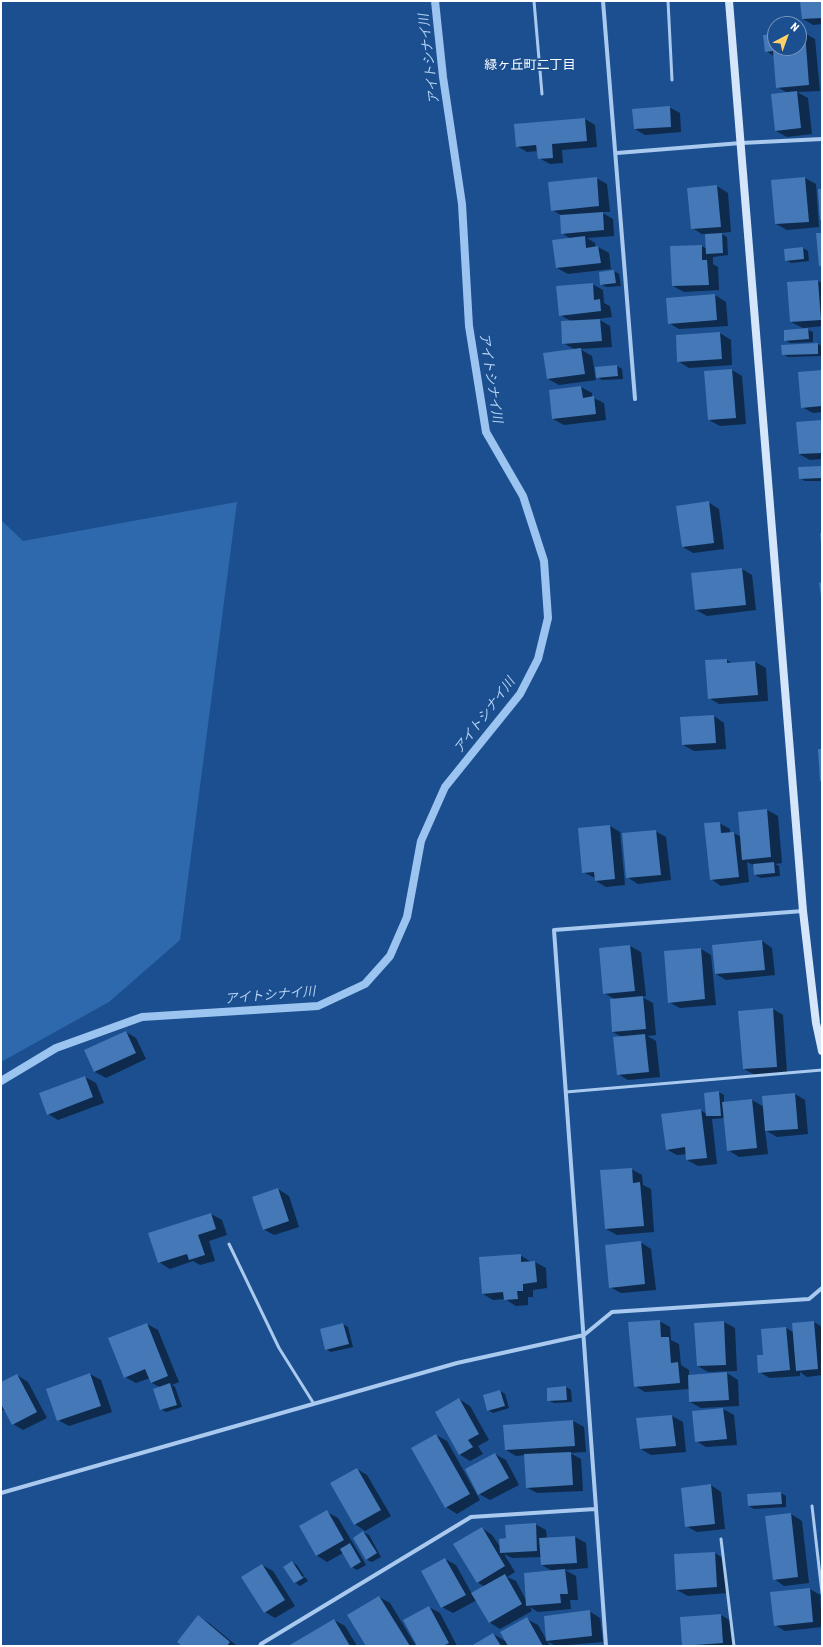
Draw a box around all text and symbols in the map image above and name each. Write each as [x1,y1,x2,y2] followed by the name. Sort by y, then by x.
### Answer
[417,13,443,105] water label: アイトシナイ川
[767,16,807,56] north arrow
[788,20,801,34] text: N
[485,58,575,74] district label: 緑ヶ丘町二丁目
[475,332,505,424] water label: アイトシナイ川
[451,675,519,757] water label: アイトシナイ川
[224,984,316,1008] water label: アイトシナイ川

